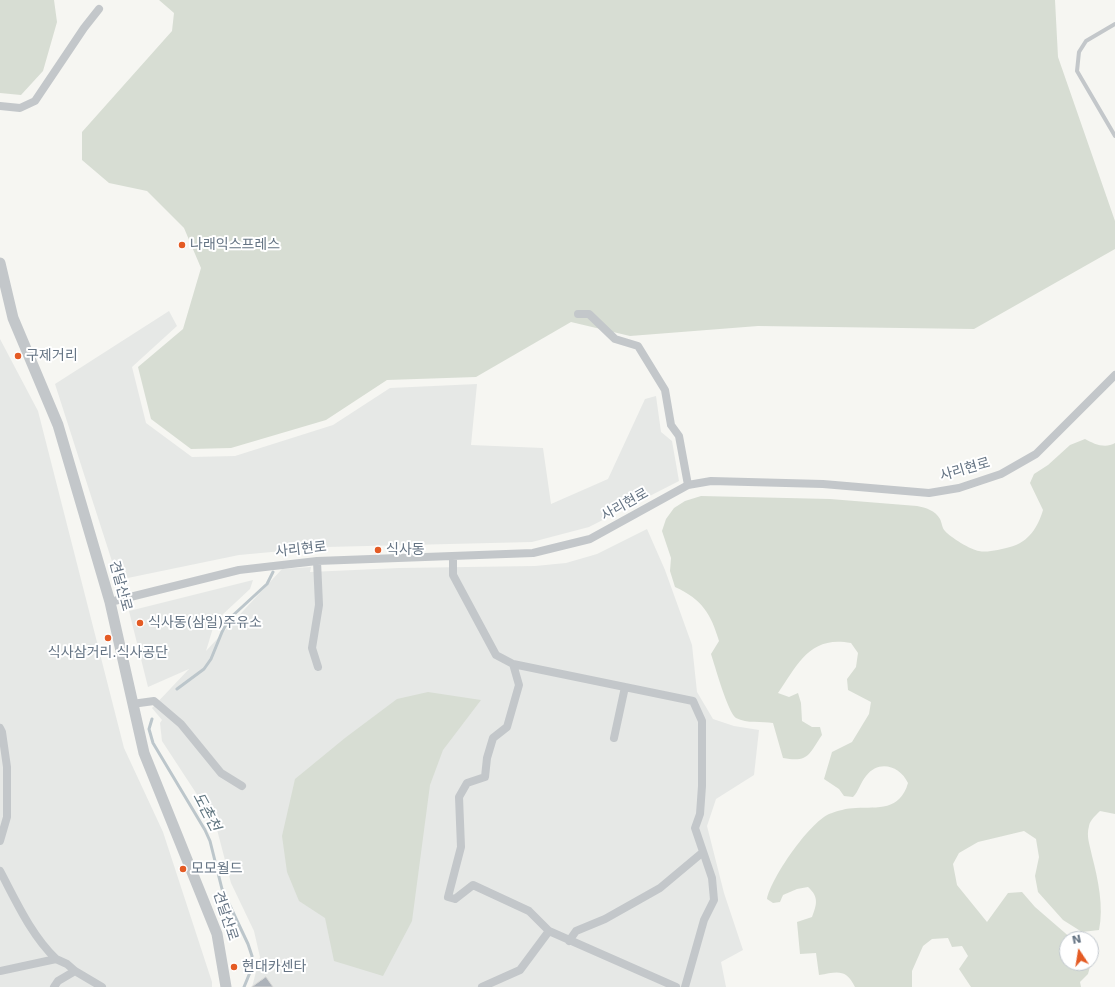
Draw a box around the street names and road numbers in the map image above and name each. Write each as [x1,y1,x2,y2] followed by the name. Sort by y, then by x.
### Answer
[938,455,992,485] street label: 사리현로
[598,485,652,525] street label: 사리현로
[275,539,327,561] street label: 사리현로
[105,559,135,613] street label: 견달산로
[209,889,241,943] street label: 견달산로

